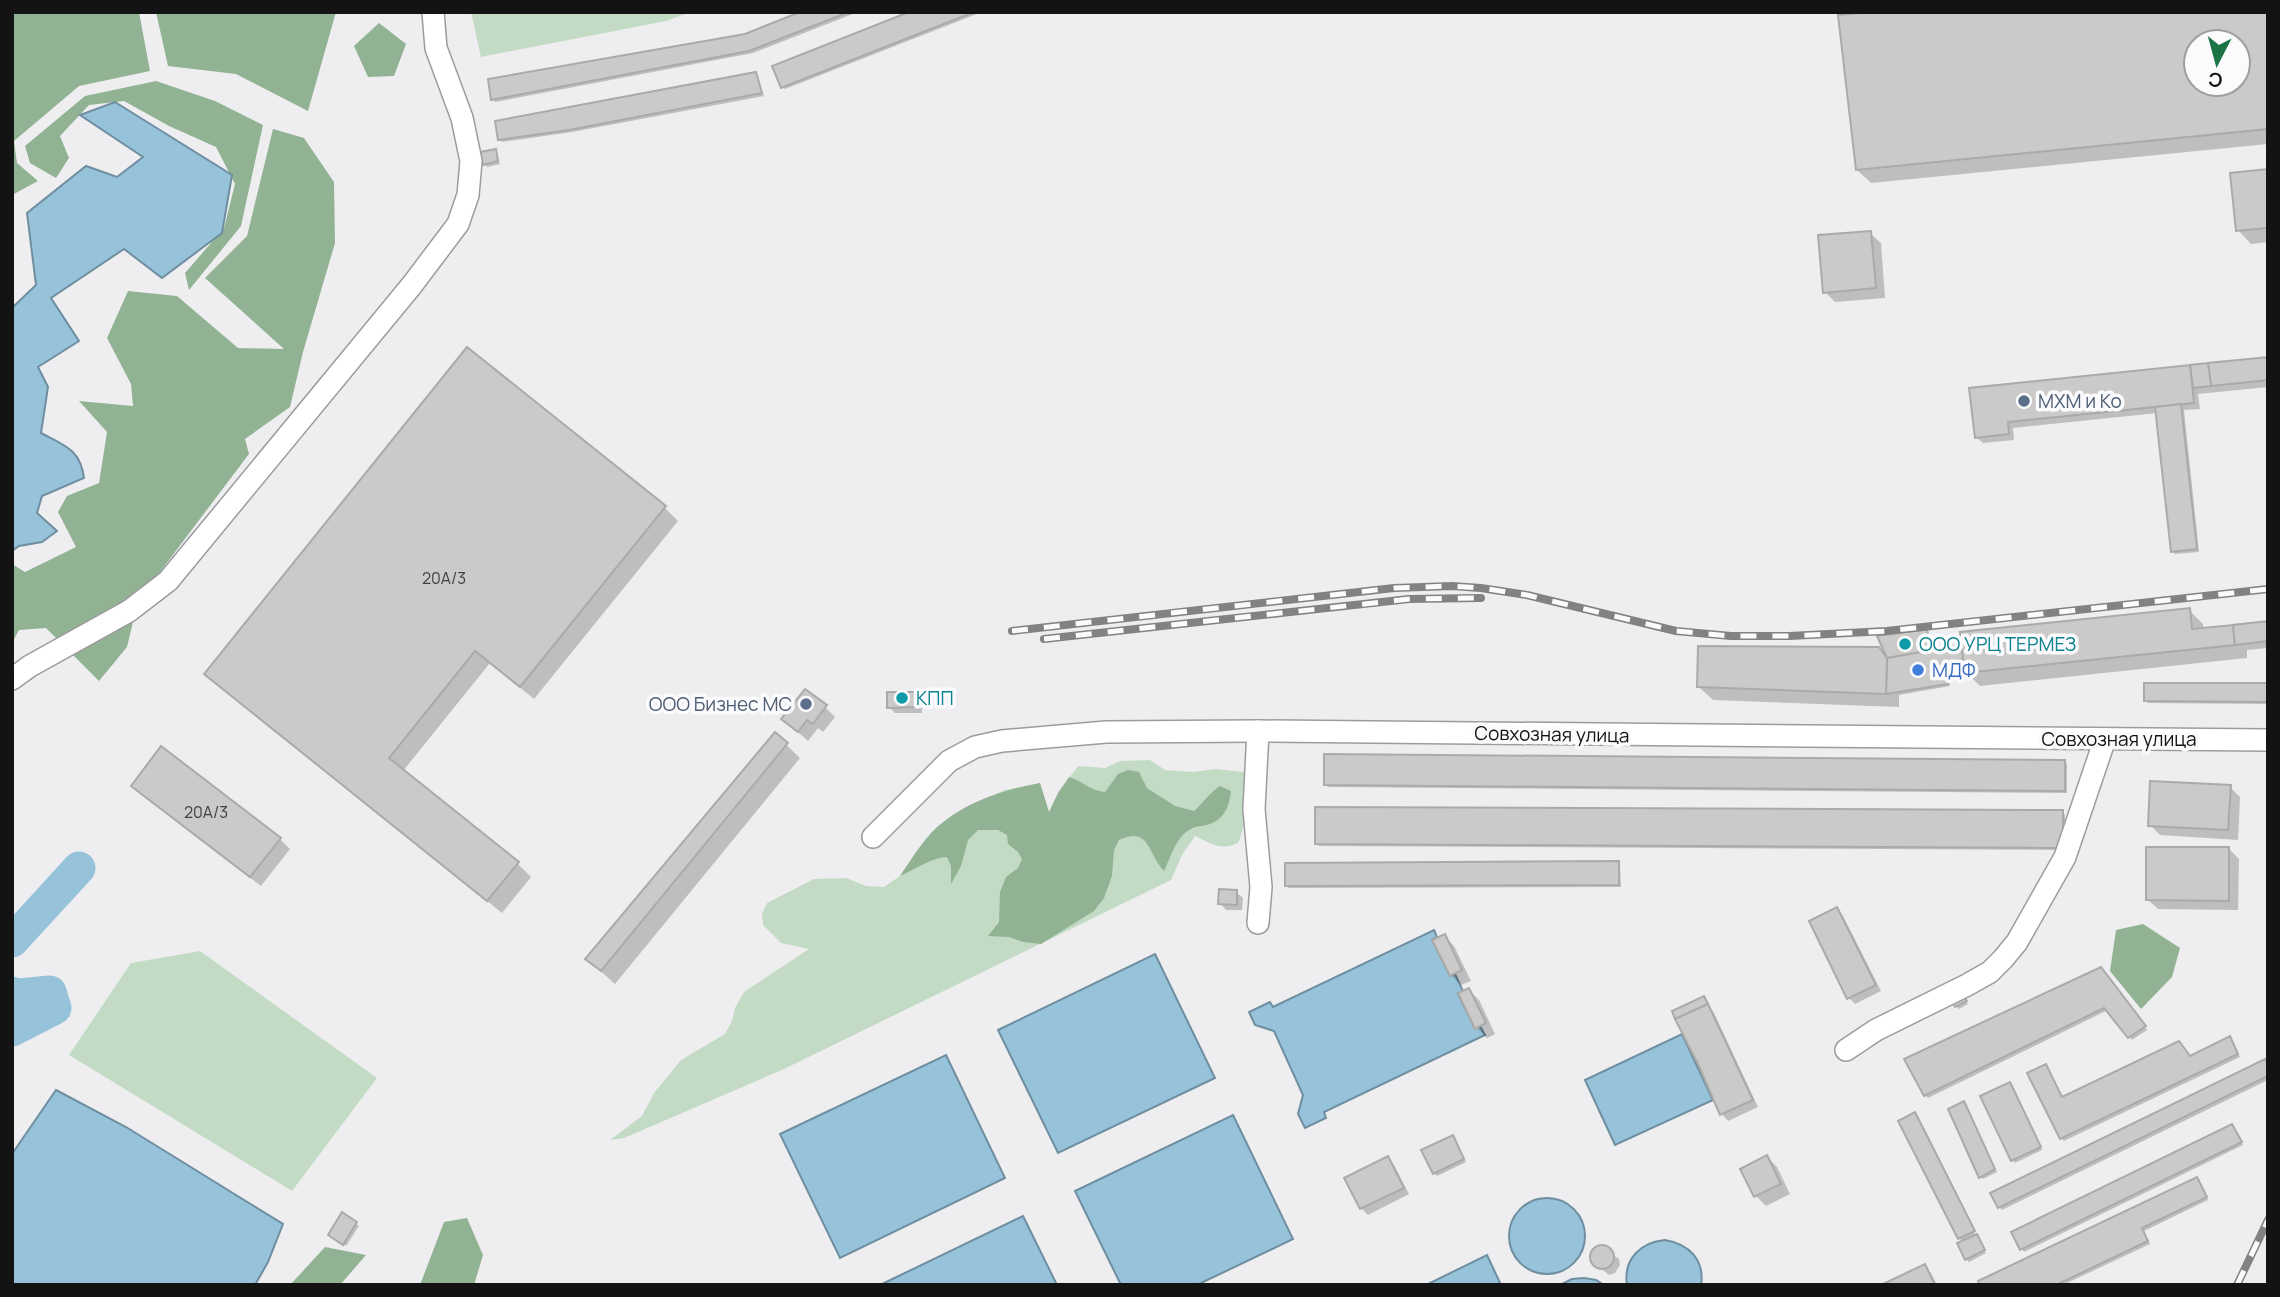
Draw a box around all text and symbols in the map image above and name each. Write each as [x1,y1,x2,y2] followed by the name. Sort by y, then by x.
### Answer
[2182,28,2252,98] north arrow
[2207,66,2224,94] text: С
[2038,388,2122,414] place label: МХМ и Ко
[2016,393,2032,409] marker: МХМ и Ко
[422,567,466,589] house number: 20А/3
[1919,631,2076,657] place label: ООО УРЦ ТЕРМЕЗ
[1897,636,1913,652] marker: ООО УРЦ ТЕРМЕЗ
[1932,657,1975,683] place label: МДФ
[1910,662,1926,678] marker: МДФ
[916,685,954,711] place label: КПП
[894,690,910,706] marker: КПП
[649,691,792,717] place label: ООО Бизнес МС
[798,696,814,712] marker: ООО Бизнес МС
[1474,720,1630,748] street label: Совхозная улица
[2041,726,2197,752] street label: Совхозная улица
[184,801,228,823] house number: 20А/3

